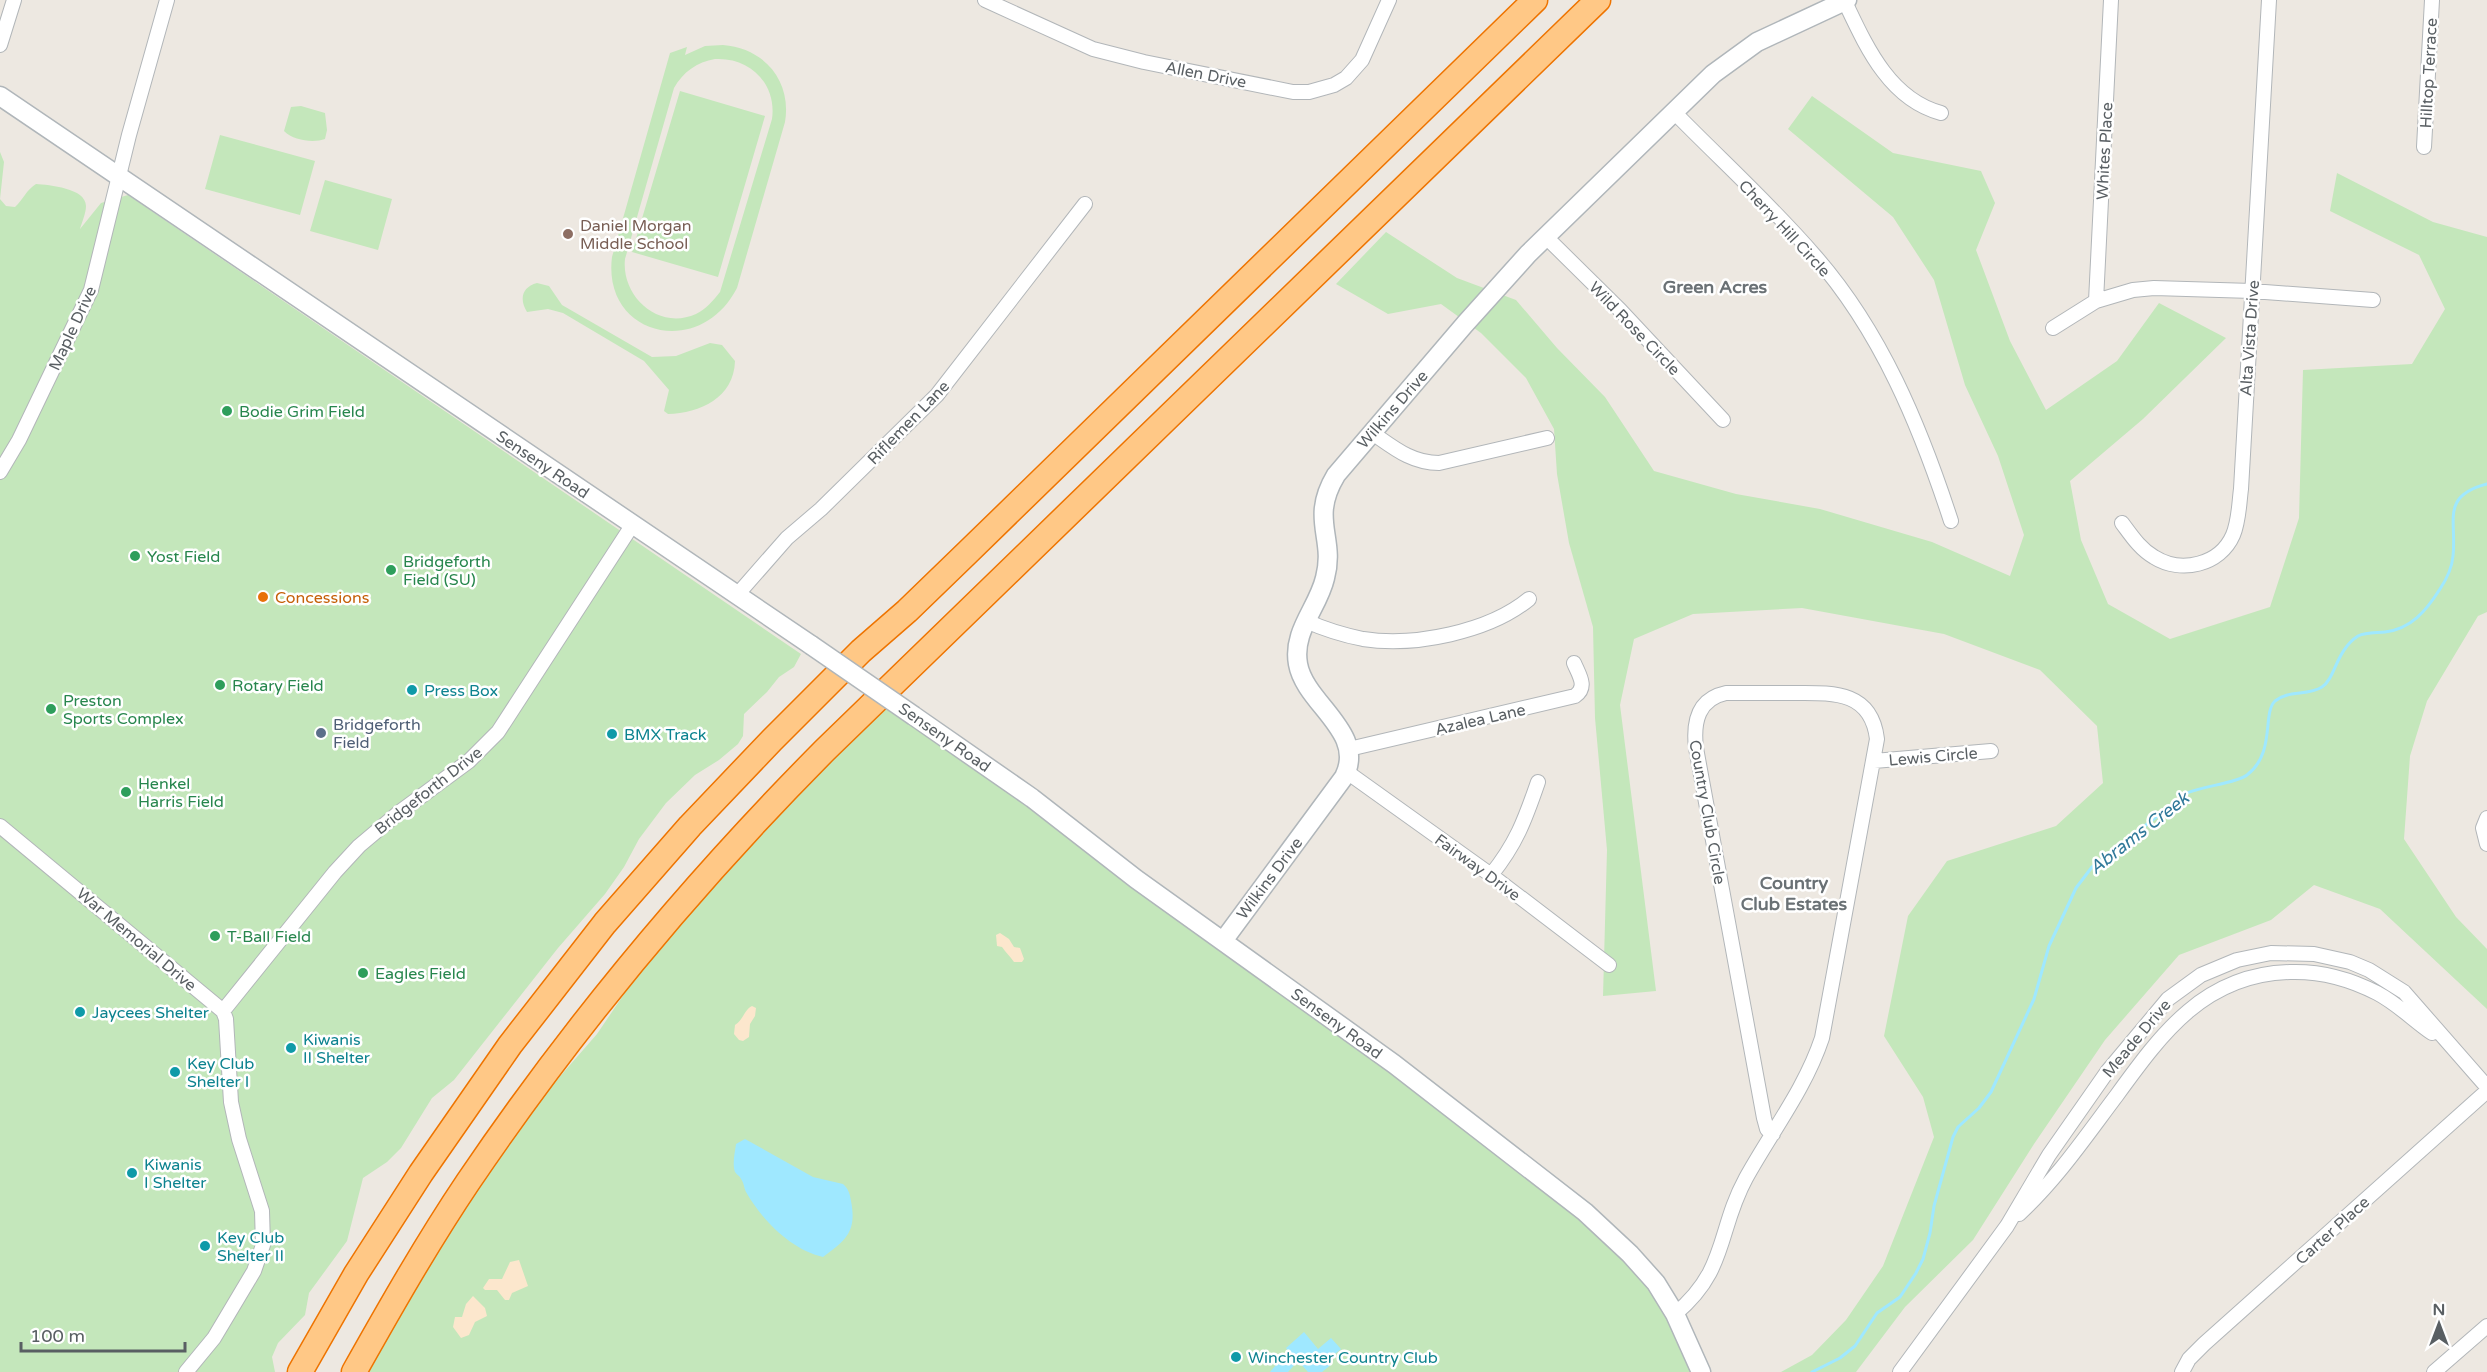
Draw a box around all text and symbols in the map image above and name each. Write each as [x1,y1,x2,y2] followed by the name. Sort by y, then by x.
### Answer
[2416,17,2442,129] street label: Hilltop Terrace
[1164,57,1248,93] street label: Allen Drive
[2092,102,2118,200] street label: Whites Place
[1734,176,1834,281] street label: Cherry Hill Circle
[580,216,691,254] place label: Daniel Morgan Middle School
[561,227,575,241] marker: Daniel Morgan Middle School
[1663,276,1768,298] district label: Green Acres
[1584,278,1684,380] street label: Wild Rose Circle
[2236,279,2264,397] street label: Alta Vista Drive
[45,283,101,374] street label: Maple Drive
[1353,366,1432,453] street label: Wilkins Drive
[864,376,954,469] street label: Riflemen Lane
[239,402,365,422] place label: Bodie Grim Field
[220,404,234,418] marker: Bodie Grim Field
[492,426,593,503] street label: Senseny Road
[147,547,220,567] place label: Yost Field
[128,549,142,563] marker: Yost Field
[403,552,491,590] place label: Bridgeforth Field (SU)
[384,563,398,577] marker: Bridgeforth Field (SU)
[275,588,369,608] place label: Concessions
[256,590,270,604] marker: Concessions
[232,676,324,696] place label: Rotary Field
[213,678,227,692] marker: Rotary Field
[424,681,498,701] place label: Press Box
[405,683,419,697] marker: Press Box
[63,691,184,729] place label: Preston Sports Complex
[894,699,994,777] street label: Senseny Road
[1433,700,1527,740] street label: Azalea Lane
[44,702,58,716] marker: Preston Sports Complex
[333,715,421,753] place label: Bridgeforth Field
[624,725,707,745] place label: BMX Track
[314,726,328,740] marker: Bridgeforth Field
[605,727,619,741] marker: BMX Track
[1684,738,1730,886] street label: Country Club Circle
[371,743,486,839] street label: Bridgeforth Drive
[1888,743,1978,771] street label: Lewis Circle
[138,774,224,812] place label: Henkel Harris Field
[119,785,133,799] marker: Henkel Harris Field
[2085,786,2194,879] water label: Abrams Creek
[1431,830,1524,906] street label: Fairway Drive
[1232,834,1307,924] street label: Wilkins Drive
[1741,872,1848,915] district label: Country Club Estates
[72,884,200,996] street label: War Memorial Drive
[227,927,311,947] place label: T-Ball Field
[208,929,222,943] marker: T-Ball Field
[375,964,466,984] place label: Eagles Field
[356,966,370,980] marker: Eagles Field
[1287,984,1386,1064] street label: Senseny Road
[2098,995,2175,1082] street label: Meade Drive
[92,1003,210,1023] place label: Jaycees Shelter
[73,1005,87,1019] marker: Jaycees Shelter
[303,1030,371,1068] place label: Kiwanis II Shelter
[284,1041,298,1055] marker: Kiwanis II Shelter
[187,1054,254,1092] place label: Key Club Shelter I
[168,1065,182,1079] marker: Key Club Shelter I
[144,1155,207,1193] place label: Kiwanis I Shelter
[125,1166,139,1180] marker: Kiwanis I Shelter
[2292,1192,2374,1269] street label: Carter Place
[217,1228,284,1266] place label: Key Club Shelter II
[198,1239,212,1253] marker: Key Club Shelter II
[2409,1294,2469,1354] north arrow
[2433,1300,2445,1320] text: N
[21,1315,184,1353] scale bar
[30,1325,85,1347] text: 100 m
[1248,1348,1438,1368] place label: Winchester Country Club
[1229,1350,1243,1364] marker: Winchester Country Club

